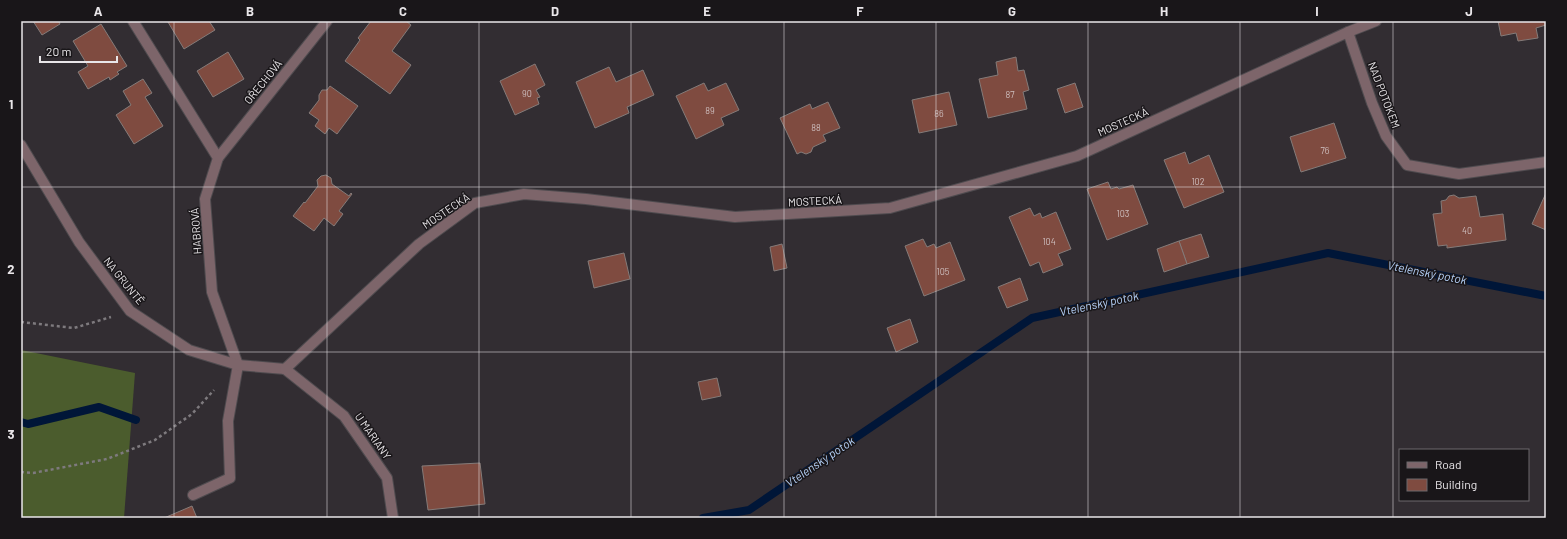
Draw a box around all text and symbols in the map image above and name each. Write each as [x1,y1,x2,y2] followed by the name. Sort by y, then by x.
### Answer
[94,3,103,19] text: A
[246,3,254,19] text: B
[399,3,407,19] text: C
[551,3,559,19] text: D
[703,3,711,19] text: E
[856,3,864,19] text: F
[1008,3,1016,19] text: G
[1160,3,1168,19] text: H
[1315,3,1319,19] text: I
[1465,3,1473,19] text: J
[40,38,117,64] scale bar
[46,44,72,58] text: 20 m
[241,57,285,106] street label: OŘECHOVÁ
[1366,60,1403,130] street label: NAD POTOKEM
[522,88,532,99] house number: 90
[1006,89,1015,100] house number: 87
[9,96,13,112] text: 1
[1095,104,1150,139] street label: MOSTECKÁ
[705,105,715,116] house number: 89
[934,108,944,119] house number: 86
[811,122,821,133] house number: 88
[1321,145,1330,156] house number: 76
[1191,176,1205,187] house number: 102
[420,190,472,231] street label: MOSTECKÁ
[788,193,843,208] street label: MOSTECKÁ
[187,207,204,255] street label: HABROVÁ
[1117,208,1130,219] house number: 103
[1462,225,1472,236] house number: 40
[1042,236,1056,247] house number: 104
[101,254,148,307] street label: NA GRUNTĚ
[1386,257,1468,287] water label: Vtelenský potok
[7,261,15,277] text: 2
[937,266,950,277] house number: 105
[1058,288,1140,318] water label: Vtelenský potok
[353,410,394,461] street label: U MARIANY
[7,426,15,442] text: 3
[782,433,857,489] water label: Vtelenský potok
[1399,449,1529,501] legend
[1435,457,1462,471] text: Road
[1435,477,1477,491] text: Building

